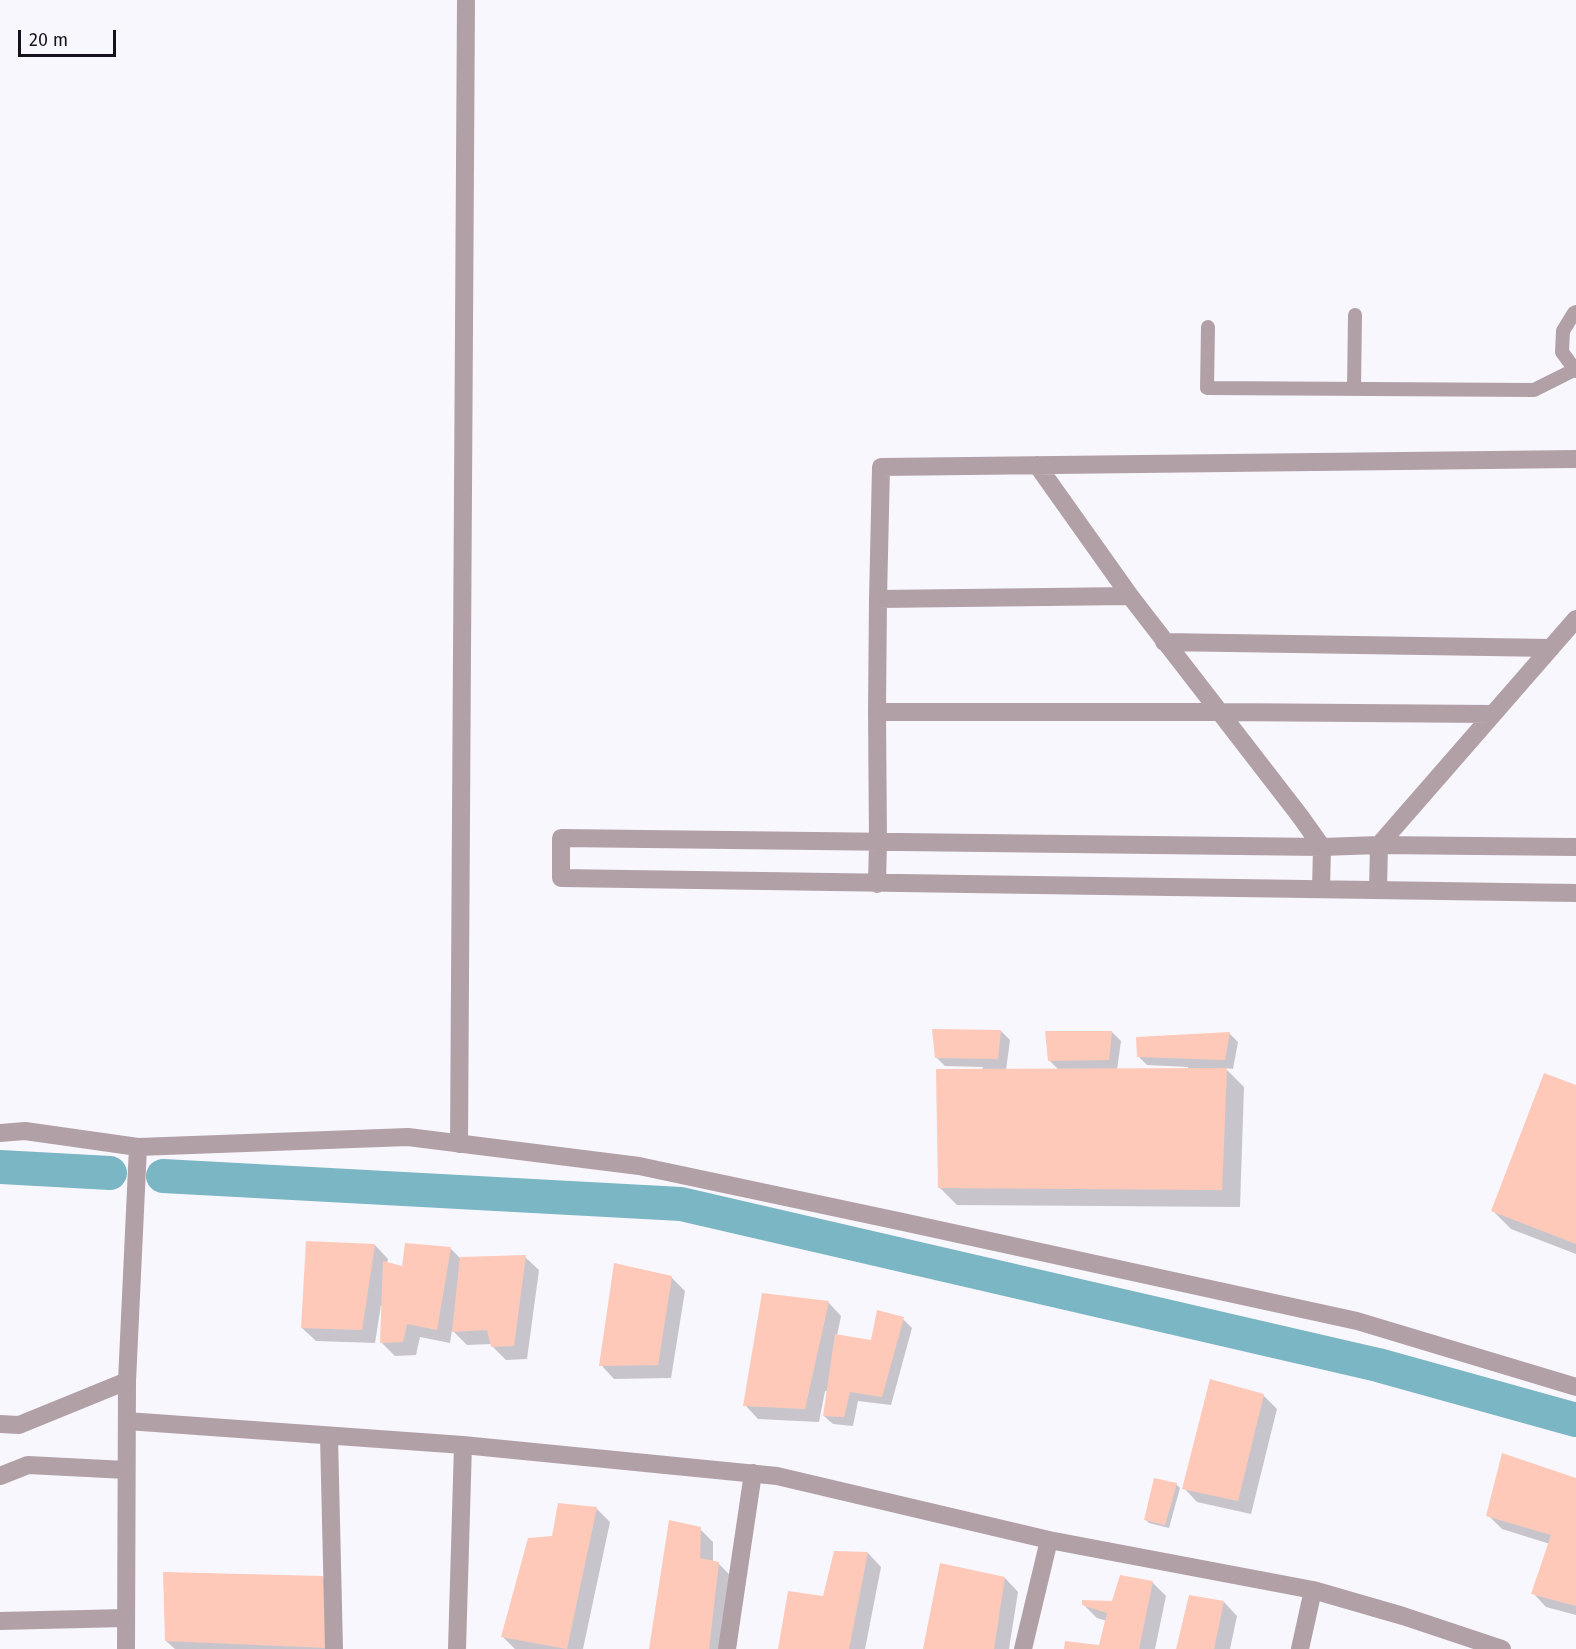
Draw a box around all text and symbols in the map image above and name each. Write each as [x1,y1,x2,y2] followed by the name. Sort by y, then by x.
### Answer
[21,18,118,56] scale bar
[29,29,68,51] text: 20 m

